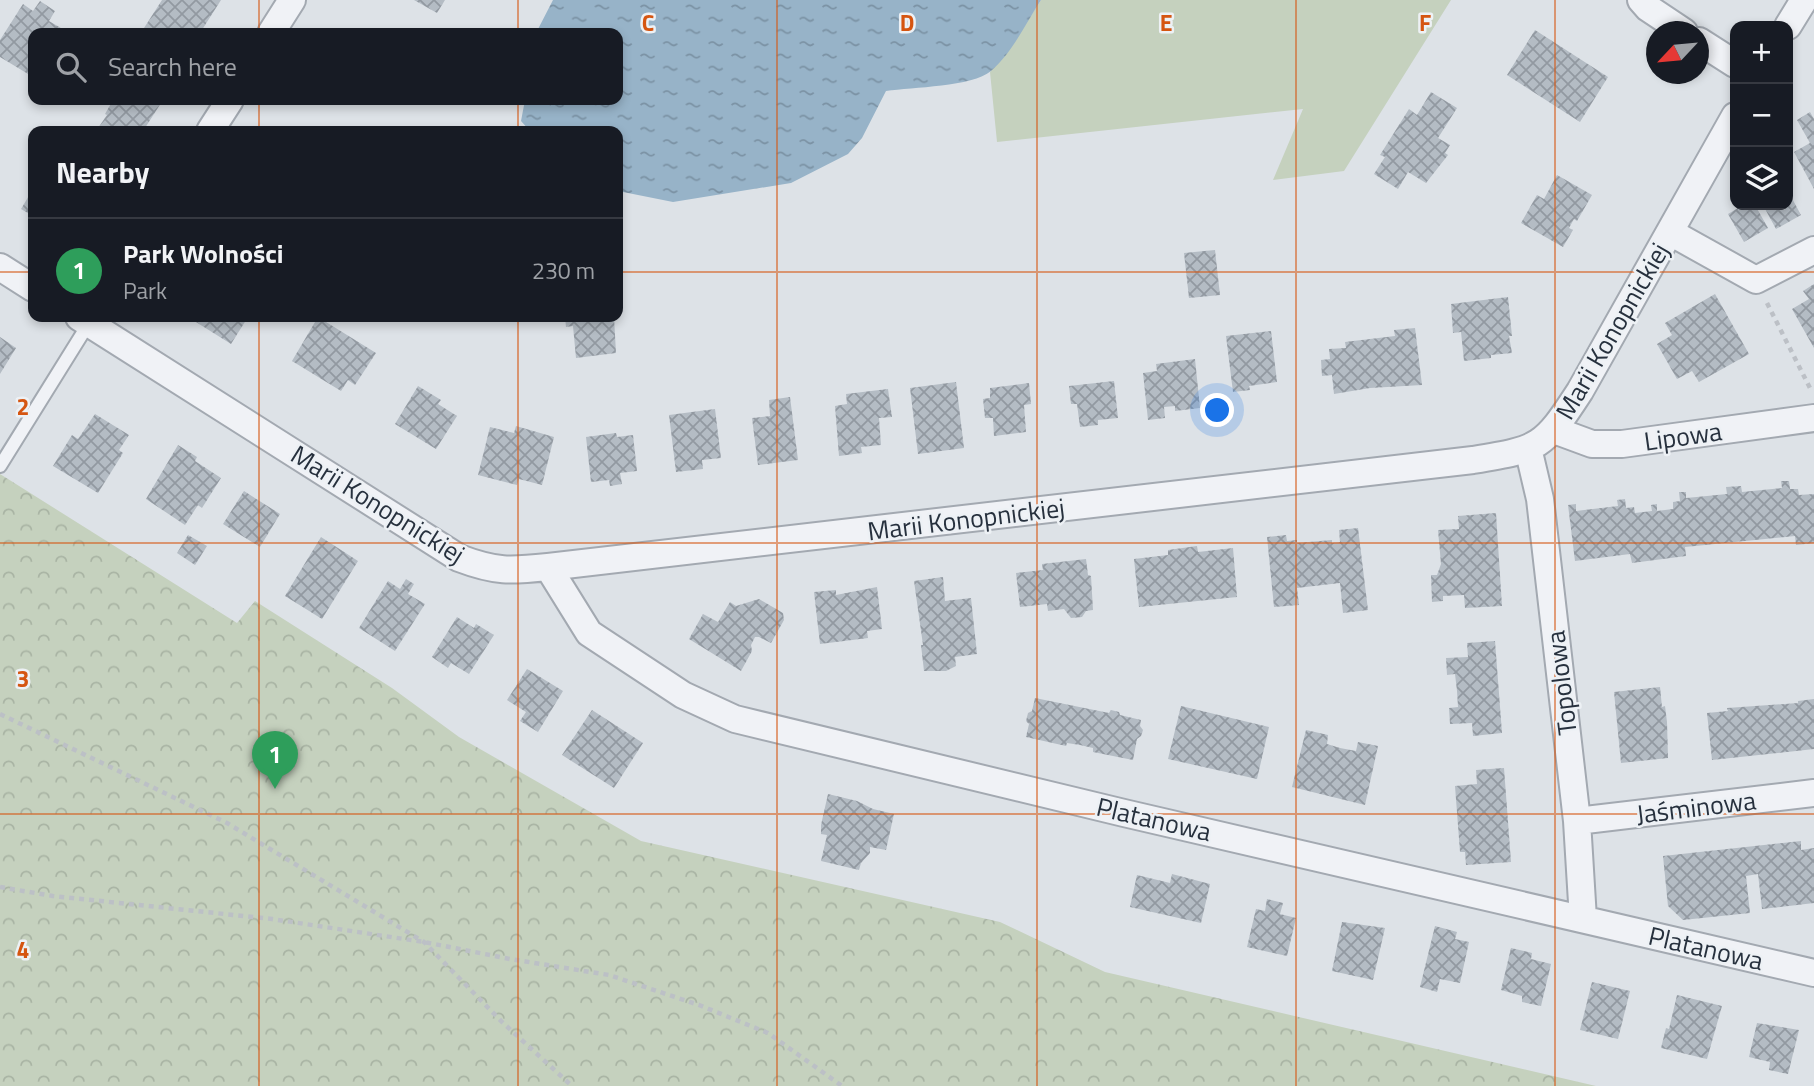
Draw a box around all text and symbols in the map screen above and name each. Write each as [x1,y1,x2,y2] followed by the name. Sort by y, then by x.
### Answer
[642,5,654,40] text: C
[900,5,914,40] text: D
[1160,5,1172,40] text: E
[1419,5,1431,40] text: F
[1646,21,1709,84] north arrow
[1730,21,1793,210] map controls
[1730,21,1793,84] button: +
[28,28,623,105] search box
[108,47,237,86] text: Search here
[52,48,90,86] icon: search
[1730,84,1793,147] button: −
[1730,147,1793,210] button: layers
[56,149,149,195] text: Nearby
[123,234,284,273] text: Park Wolności
[1545,235,1679,427] street label: Marii Konopnickiej
[73,253,85,288] text: 1
[532,253,595,288] text: 230 m
[123,273,167,308] text: Park
[17,389,29,424] text: 2
[1200,393,1234,427] your location
[1642,411,1724,461] street label: Lipowa
[284,435,472,573] street label: Marii Konopnickiej
[865,488,1067,550] street label: Marii Konopnickiej
[1535,629,1587,737] street label: Topolowa
[17,661,29,696] text: 3
[252,731,298,789] pin: 1
[1634,780,1758,834] street label: Jaśminowa
[1093,787,1215,851] street label: Platanowa
[1645,916,1767,980] street label: Platanowa
[17,932,29,967] text: 4

